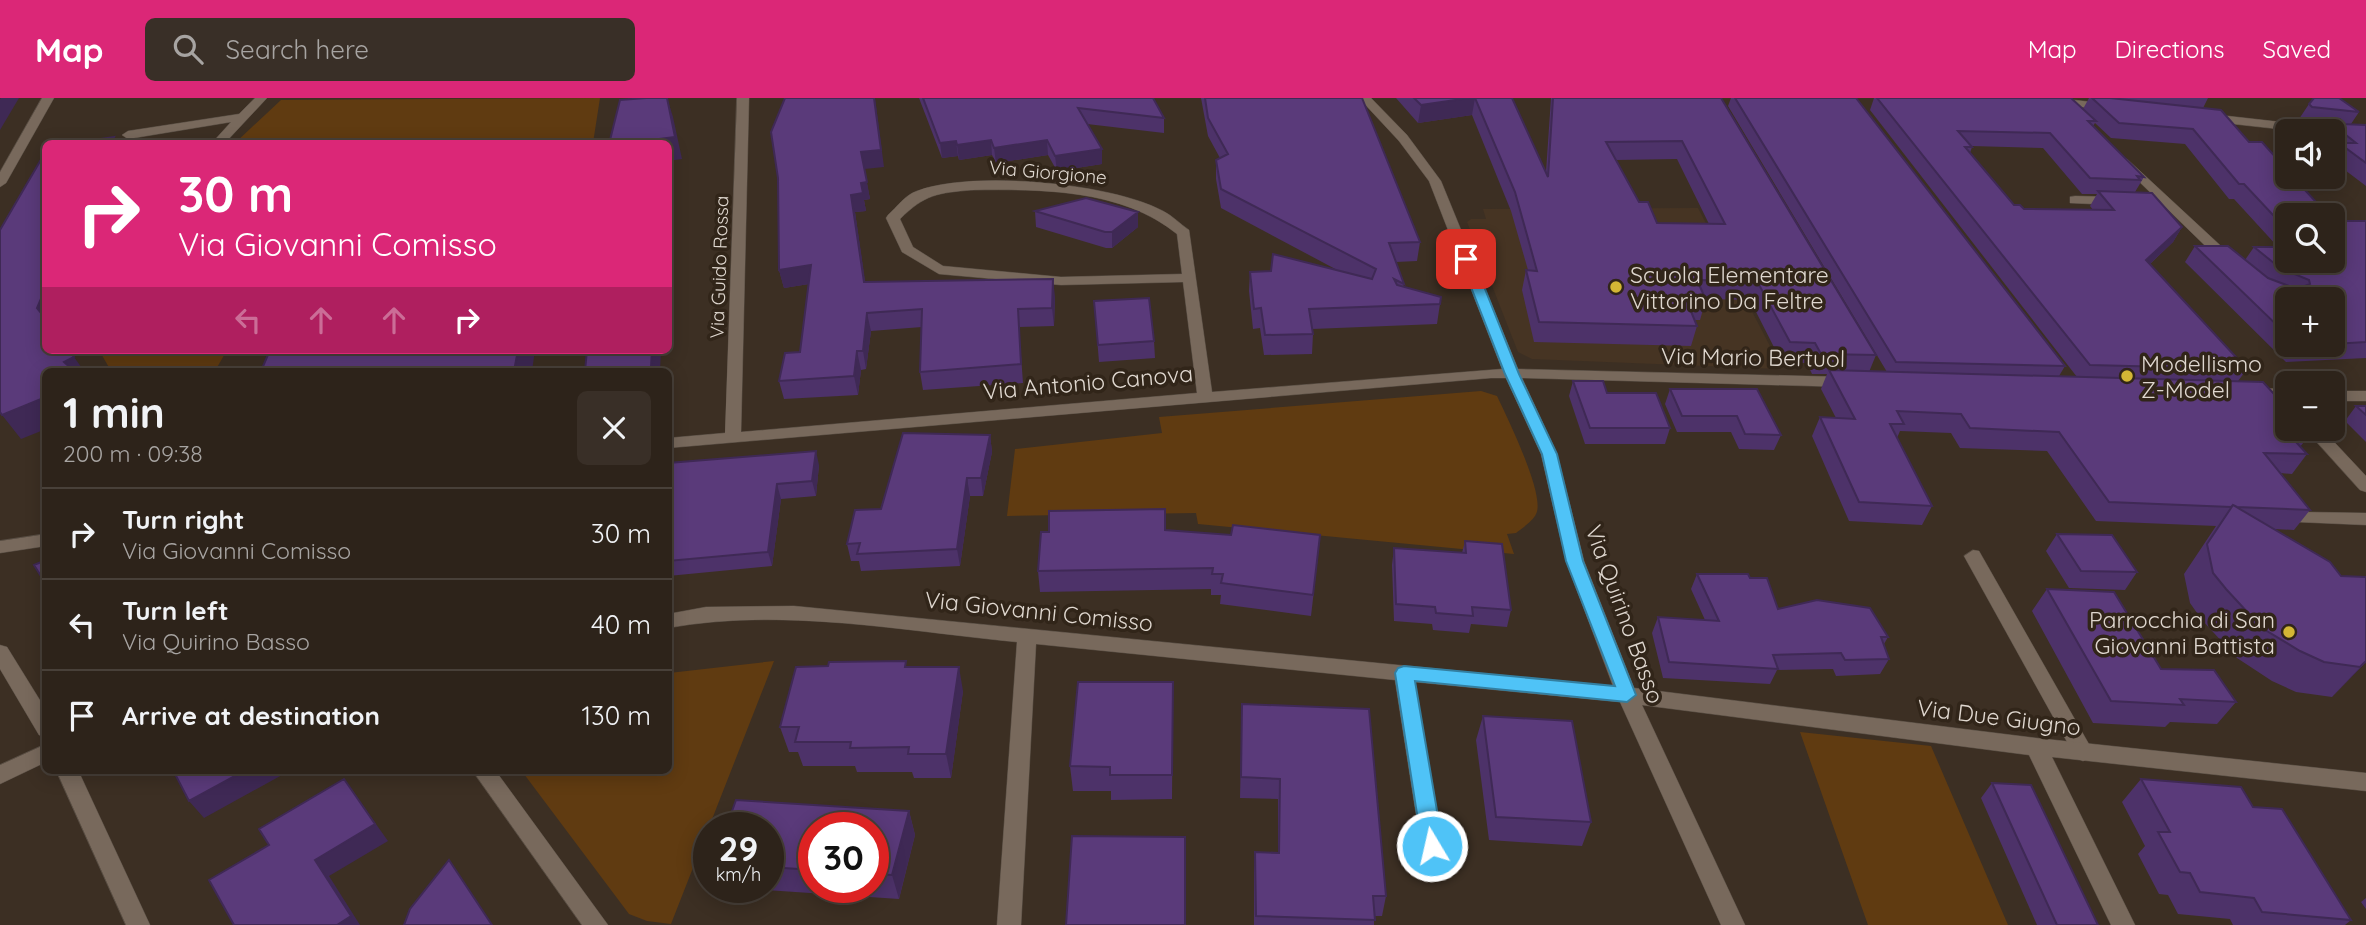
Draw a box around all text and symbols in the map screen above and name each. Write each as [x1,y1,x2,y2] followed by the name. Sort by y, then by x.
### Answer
[145,18,635,81] search box
[35,29,103,70] text: Map
[169,30,207,68] icon: search
[225,33,369,66] text: Search here
[2028,34,2077,64] text: Map
[2115,34,2225,64] text: Directions
[2263,34,2331,64] text: Saved
[2275,119,2345,441] map controls
[2275,119,2345,189] button: sound
[988,155,1108,189] street label: Via Giorgione
[178,163,293,224] text: 30 m
[63,168,154,259] icon: right
[705,195,733,339] street label: Via Guido Rossa
[2275,203,2345,273] button: search
[178,224,497,264] text: Via Giovanni Comisso
[1436,229,1496,289] pin
[1447,240,1485,278] icon: arrive
[1630,260,1829,315] place label: Scuola Elementare Vittorino Da Feltre
[1608,279,1624,295] marker: Scuola Elementare Vittorino Da Feltre
[2275,287,2345,357] button: +
[229,301,267,339] icon: left
[302,301,340,339] icon: ahead
[375,301,413,339] icon: ahead
[448,301,486,339] icon: right
[1661,341,1845,373] street label: Via Mario Bertuol
[2141,349,2262,404] place label: Modellismo Z-Model
[982,358,1194,406] street label: Via Antonio Canova
[2119,368,2135,384] marker: Modellismo Z-Model
[2275,371,2345,441] button: −
[63,386,165,439] text: 1 min
[577,391,651,465] button: close
[63,439,203,468] text: 200 m · 09:38
[122,503,244,536] text: Turn right
[63,515,101,553] icon: right
[591,517,651,550] text: 30 m
[1579,521,1671,707] street label: Via Quirino Basso
[122,536,351,565] text: Via Giovanni Comisso
[923,585,1155,637] street label: Via Giovanni Comisso
[122,594,229,627] text: Turn left
[2089,605,2275,660] place label: Parrocchia di San Giovanni Battista
[63,606,101,644] icon: left
[591,608,651,641] text: 40 m
[2281,624,2297,640] marker: Parrocchia di San Giovanni Battista
[122,627,310,656] text: Via Quirino Basso
[1916,693,2082,741] street label: Via Due Giugno
[63,697,101,735] icon: arrive
[122,699,380,732] text: Arrive at destination
[581,699,651,732] text: 130 m
[1395,809,1469,883] position arrow
[798,812,889,903] speed limit sign: 30
[719,826,758,870] text: 29
[716,863,761,886] text: km/h

